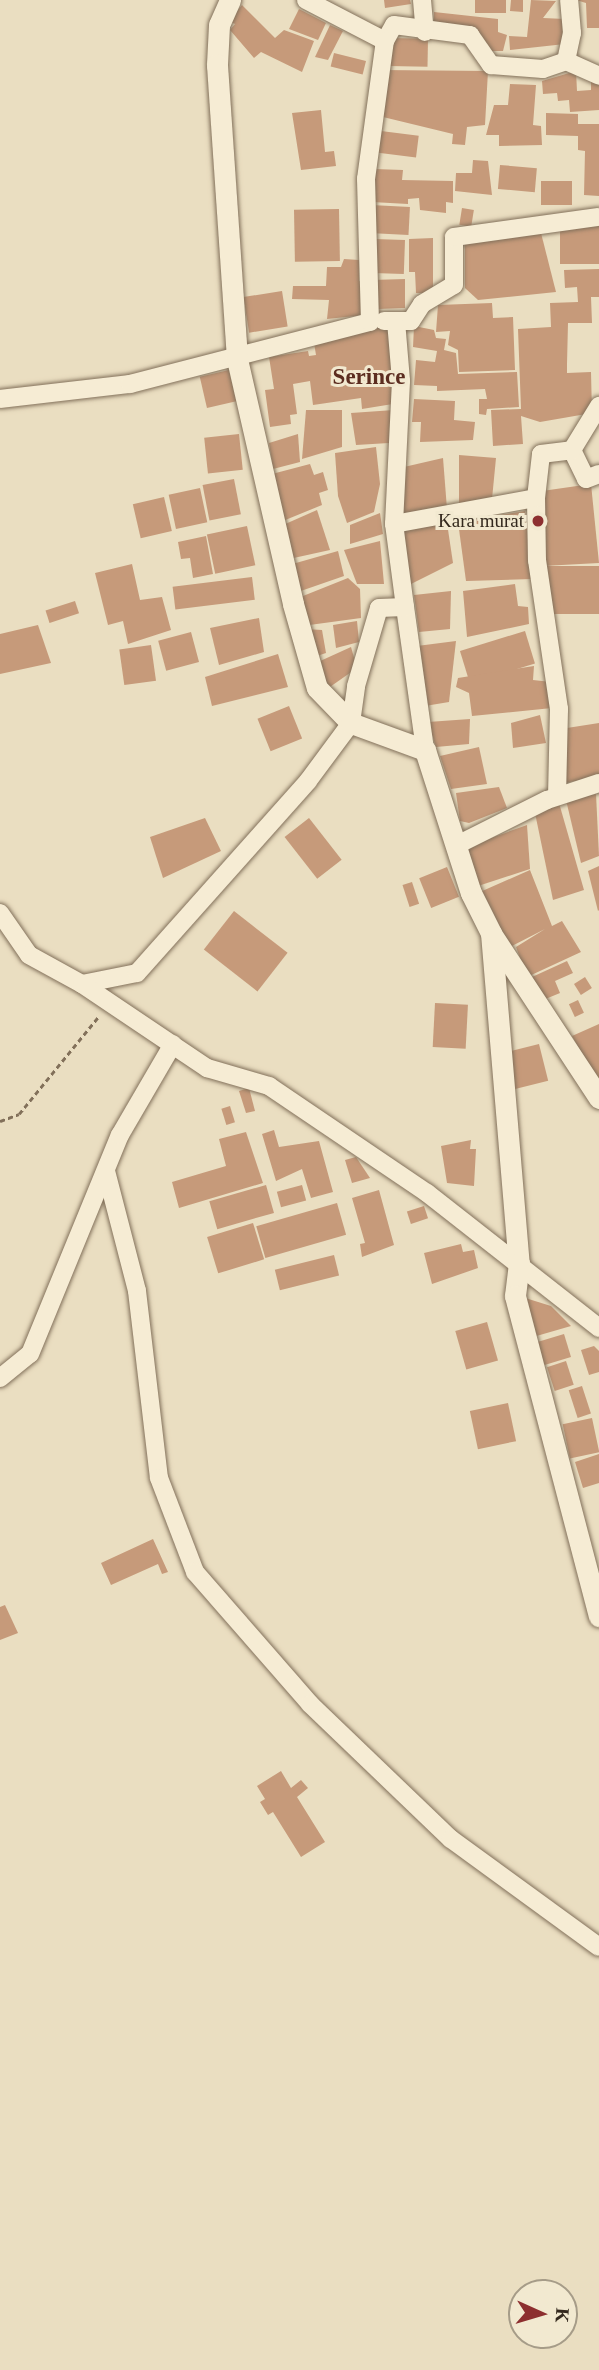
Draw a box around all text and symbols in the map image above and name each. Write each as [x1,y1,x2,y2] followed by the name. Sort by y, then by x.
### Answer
[333,363,405,391] district label: Serince
[438,510,524,532] place label: Kara murat
[530,513,546,529] marker: Kara murat
[508,2279,578,2349] north arrow
[551,2307,573,2323] text: K

